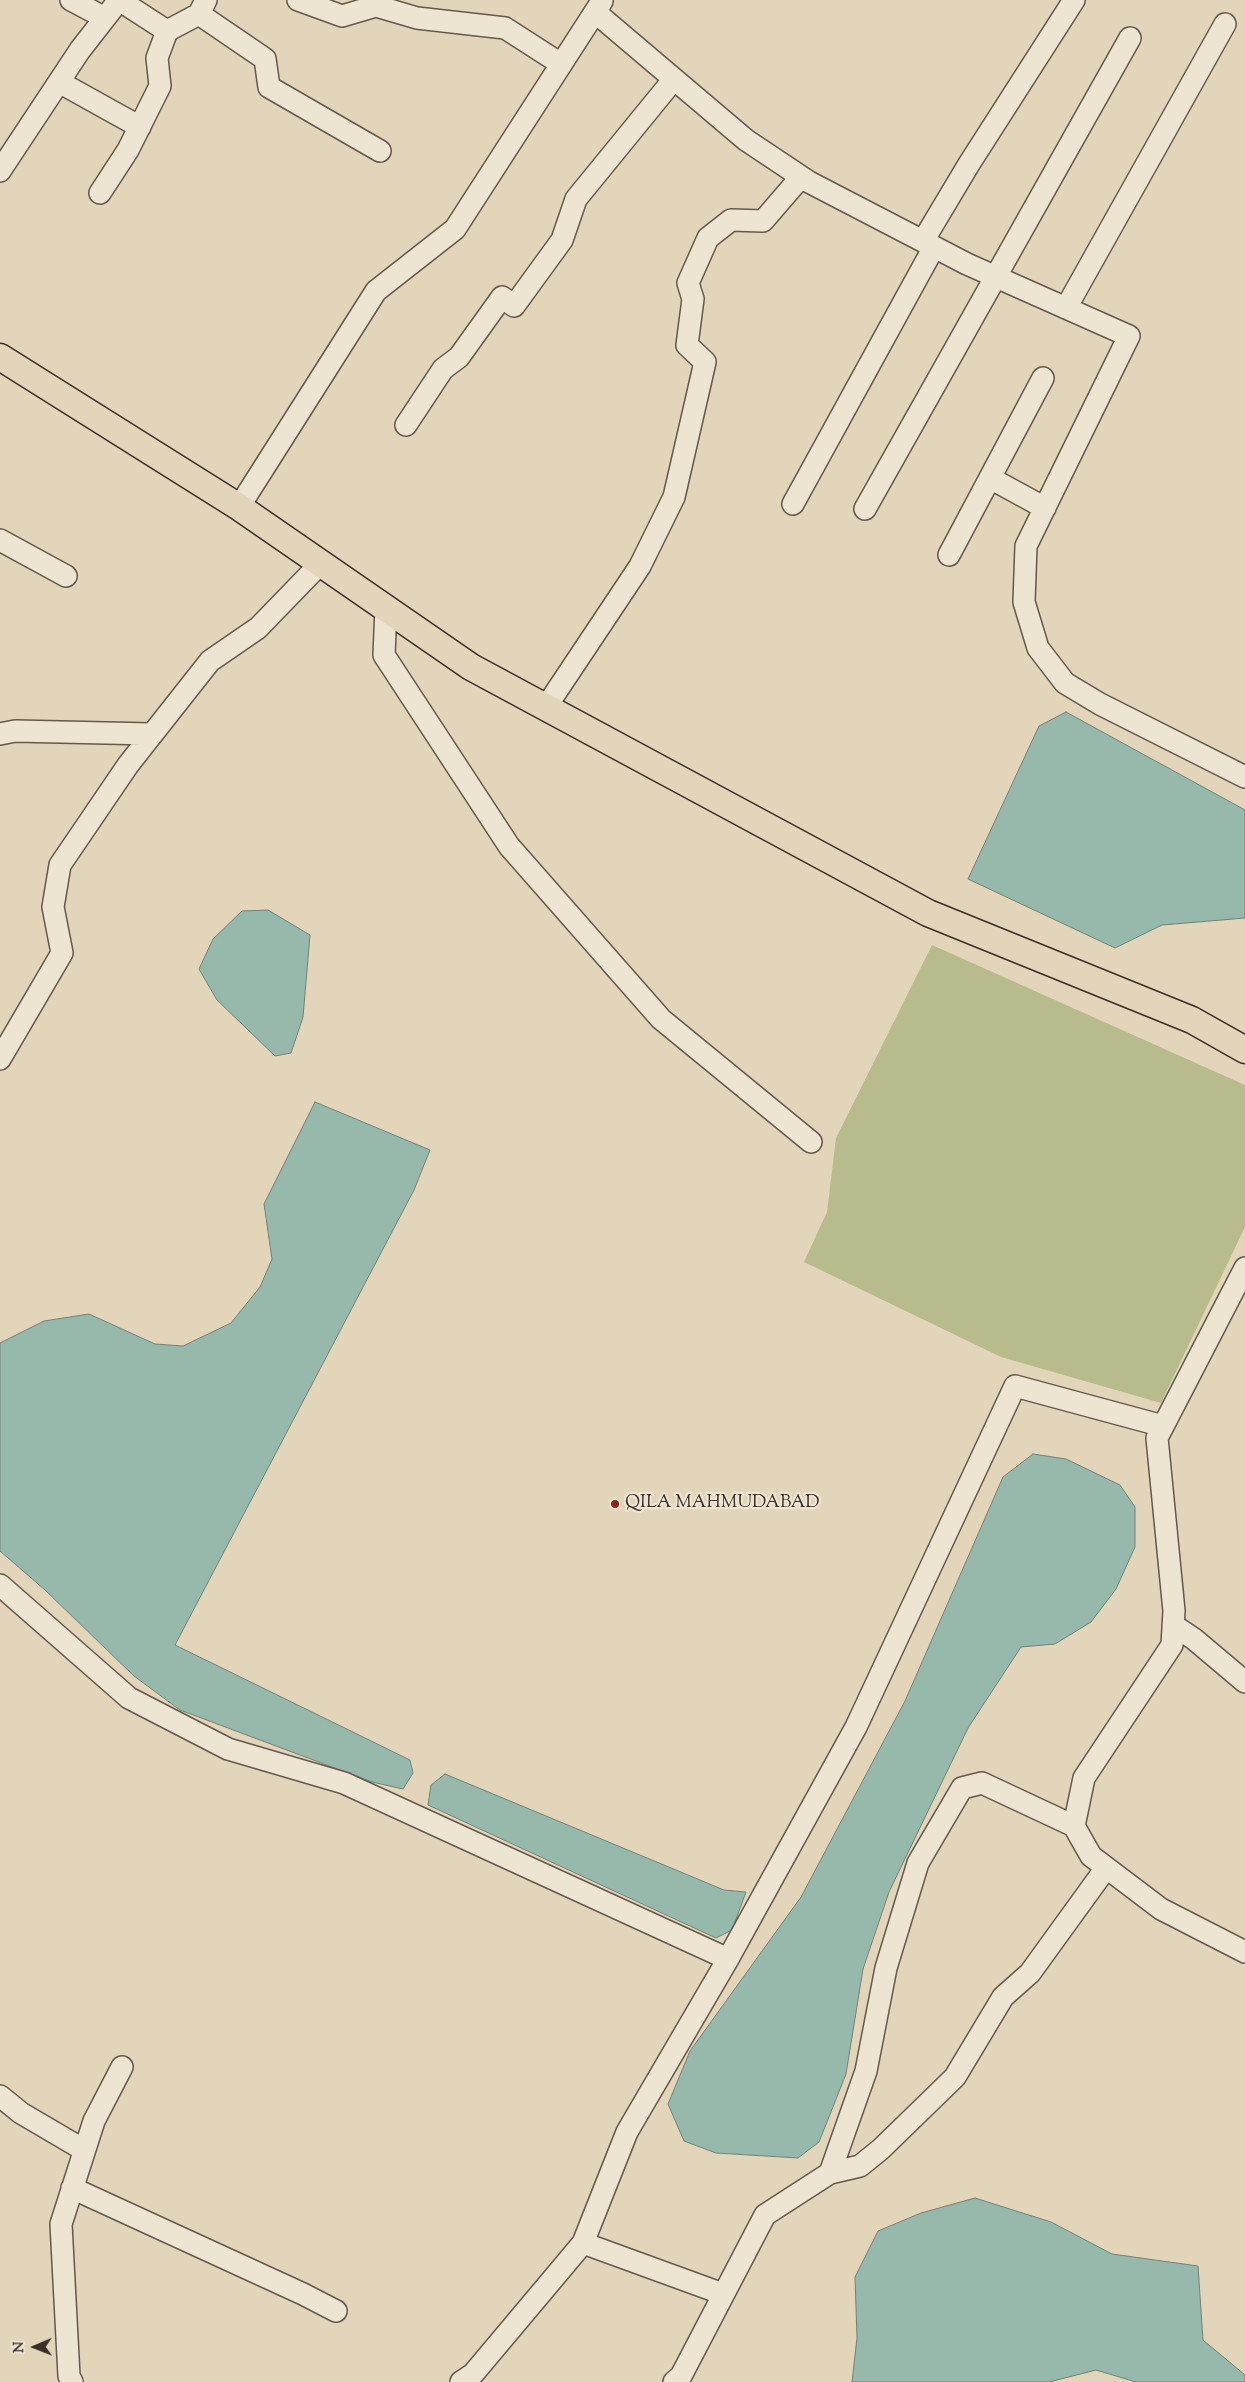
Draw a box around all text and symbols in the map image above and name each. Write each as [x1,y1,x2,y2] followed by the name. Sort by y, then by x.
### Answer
[625,1493,820,1515] place label: QILA MAHMUDABAD
[609,1498,621,1510] marker: QILA MAHMUDABAD
[10,2322,60,2372] north arrow
[10,2341,30,2353] text: N

